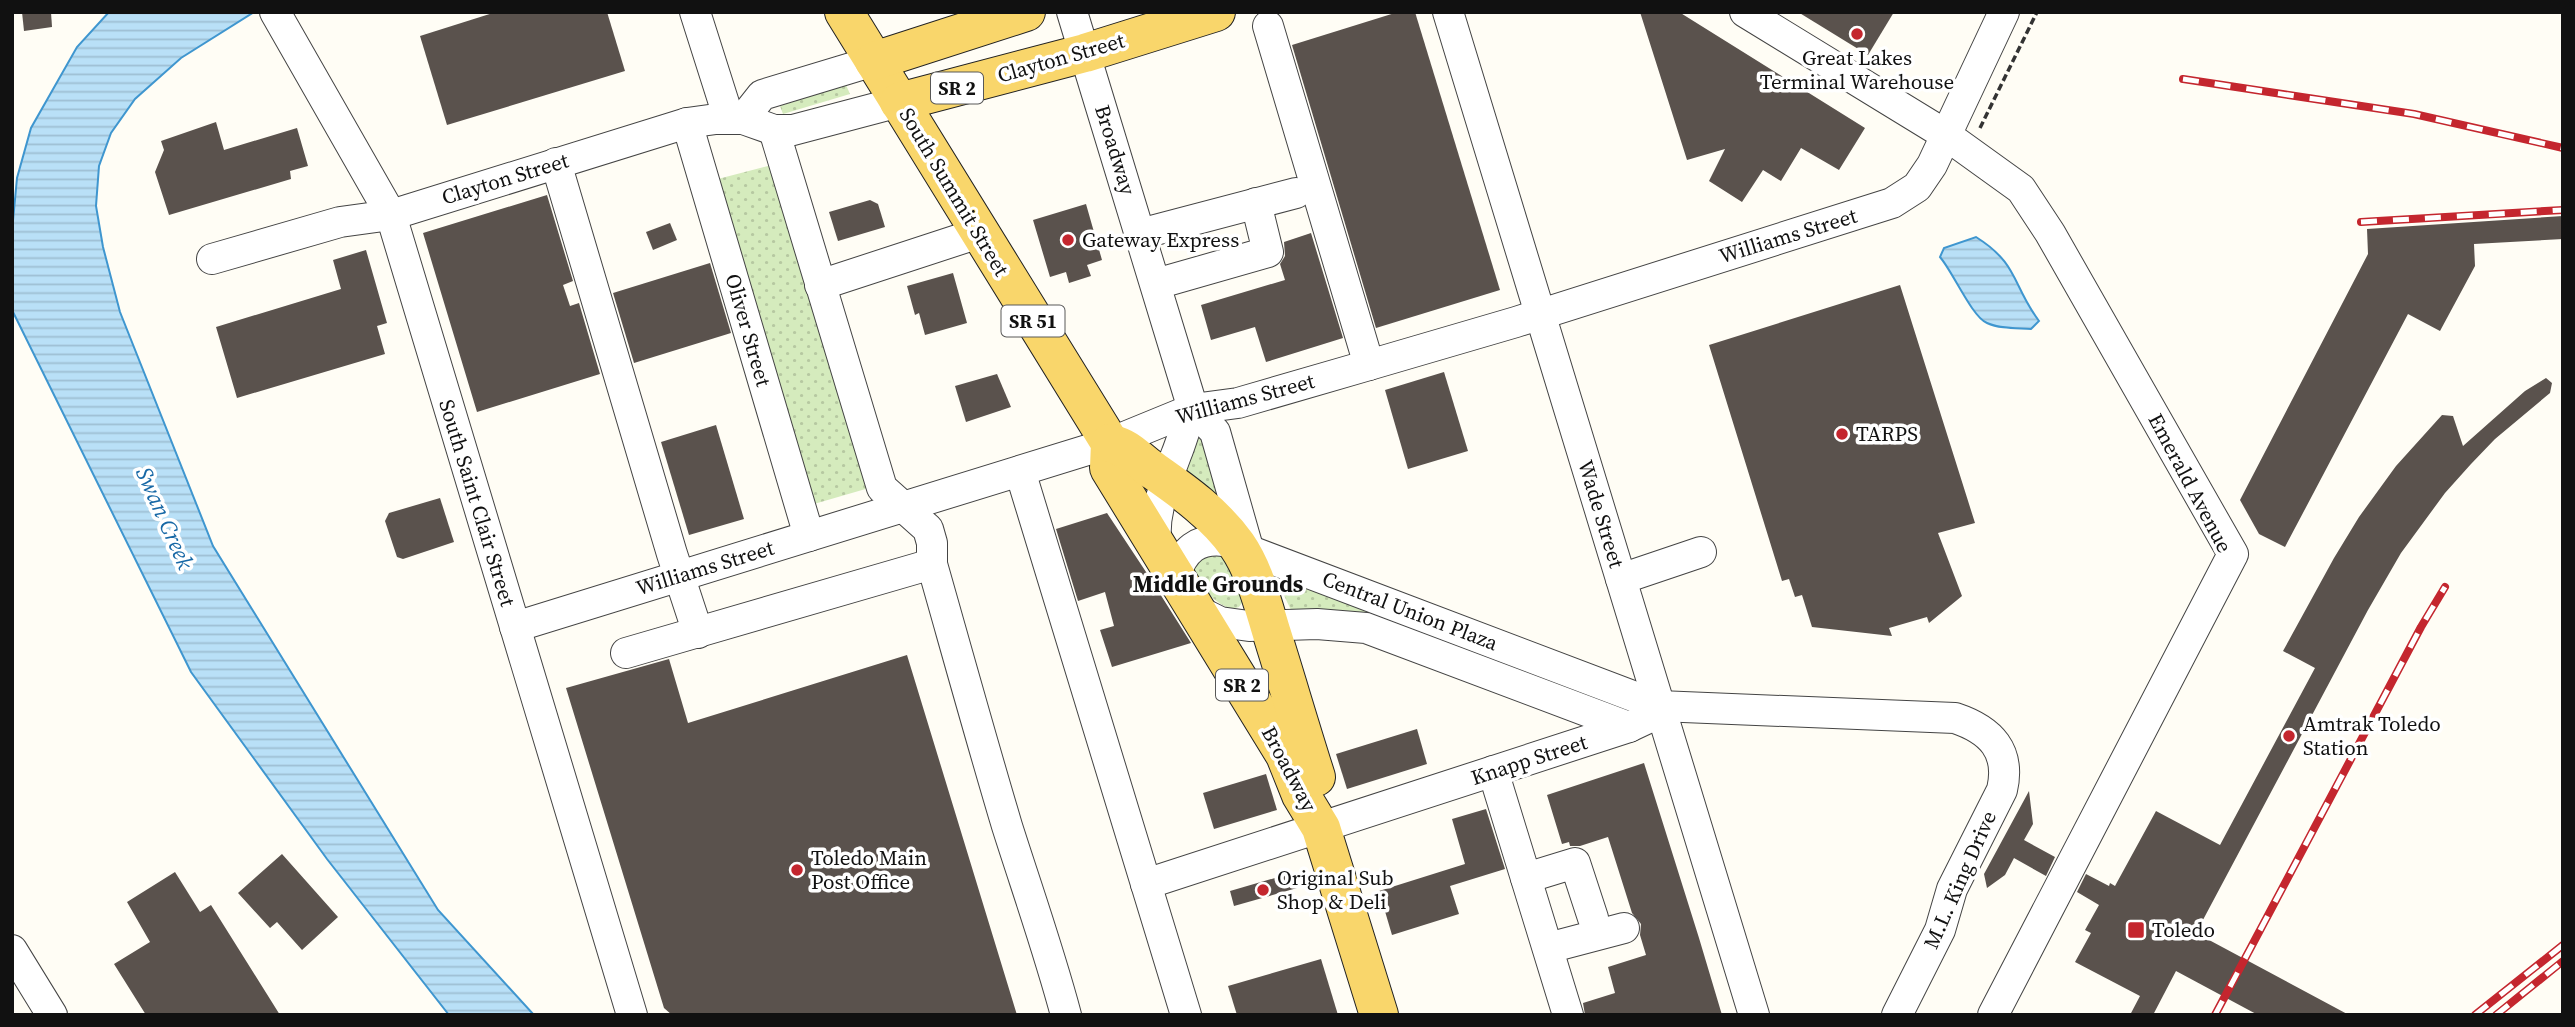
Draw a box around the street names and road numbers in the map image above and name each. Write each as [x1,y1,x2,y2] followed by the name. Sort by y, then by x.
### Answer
[994,25,1128,90] street label: Clayton Street
[931,72,983,104] road number: SR 2
[1088,101,1143,199] street label: Broadway
[893,102,1016,281] street label: South Summit Street
[438,145,572,212] street label: Clayton Street
[1715,201,1860,270] street label: Williams Street
[719,270,778,390] street label: Oliver Street
[1002,306,1064,336] road number: SR 51
[1172,366,1318,431] street label: Williams Street
[432,396,523,610] street label: South Saint Clair Street
[2142,408,2239,557] street label: Emerald Avenue
[1571,456,1632,571] street label: Wade Street
[632,533,777,602] street label: Williams Street
[1318,564,1503,658] street label: Central Union Plaza
[1216,670,1268,700] road number: SR 2
[1255,721,1324,817] street label: Broadway
[1467,727,1591,792] street label: Knapp Street
[1916,806,2003,953] street label: M.L. King Drive

